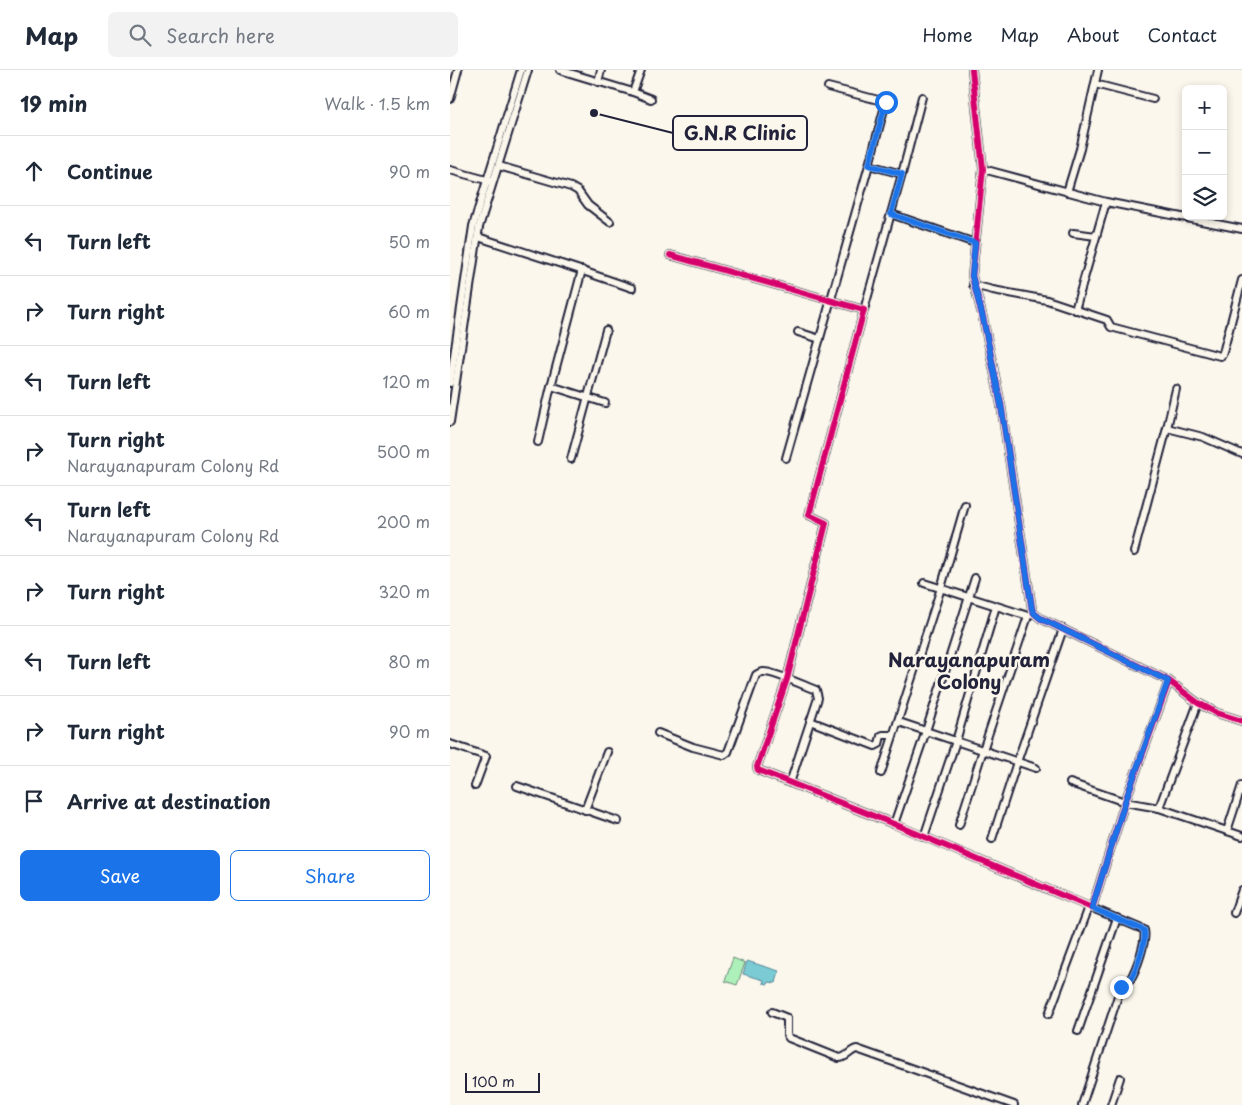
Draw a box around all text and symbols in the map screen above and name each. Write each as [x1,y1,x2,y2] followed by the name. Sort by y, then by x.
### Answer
[108,12,458,57] search box
[25,17,78,53] text: Map
[126,21,154,49] icon: search
[166,21,275,49] text: Search here
[922,21,972,48] text: Home
[1000,21,1039,48] text: Map
[1067,21,1119,48] text: About
[1147,21,1217,48] text: Contact
[1182,85,1227,220] map controls
[1182,85,1227,130] button: +
[20,87,87,119] text: 19 min
[325,91,430,115] text: Walk · 1.5 km
[875,91,898,114] route start
[673,116,807,150] callout: G.N.R Clinic
[684,118,796,146] text: G.N.R Clinic
[1182,130,1227,175] button: −
[20,157,48,185] icon: ahead
[67,157,153,185] text: Continue
[389,159,430,183] text: 90 m
[1182,175,1227,220] button: layers
[20,227,48,255] icon: left
[67,227,151,255] text: Turn left
[389,229,430,253] text: 50 m
[20,297,48,325] icon: right
[67,297,165,325] text: Turn right
[388,299,430,323] text: 60 m
[20,367,48,395] icon: left
[67,367,151,395] text: Turn left
[383,369,430,393] text: 120 m
[67,425,165,453] text: Turn right
[20,437,48,465] icon: right
[377,439,430,463] text: 500 m
[67,453,279,477] text: Narayanapuram Colony Rd
[67,495,151,523] text: Turn left
[20,507,48,535] icon: left
[377,509,430,533] text: 200 m
[67,523,279,547] text: Narayanapuram Colony Rd
[20,577,48,605] icon: right
[67,577,165,605] text: Turn right
[379,579,430,603] text: 320 m
[888,645,1050,695] district label: Narayanapuram Colony
[20,647,48,675] icon: left
[67,647,151,675] text: Turn left
[388,649,430,673] text: 80 m
[20,717,48,745] icon: right
[67,717,165,745] text: Turn right
[389,719,430,743] text: 90 m
[20,787,48,815] icon: arrive
[67,787,271,815] text: Arrive at destination
[20,850,220,901] button: Save
[230,850,430,901] button: Share
[1110,976,1133,999] route end
[465,1070,540,1093] scale bar
[472,1071,515,1092] text: 100 m

